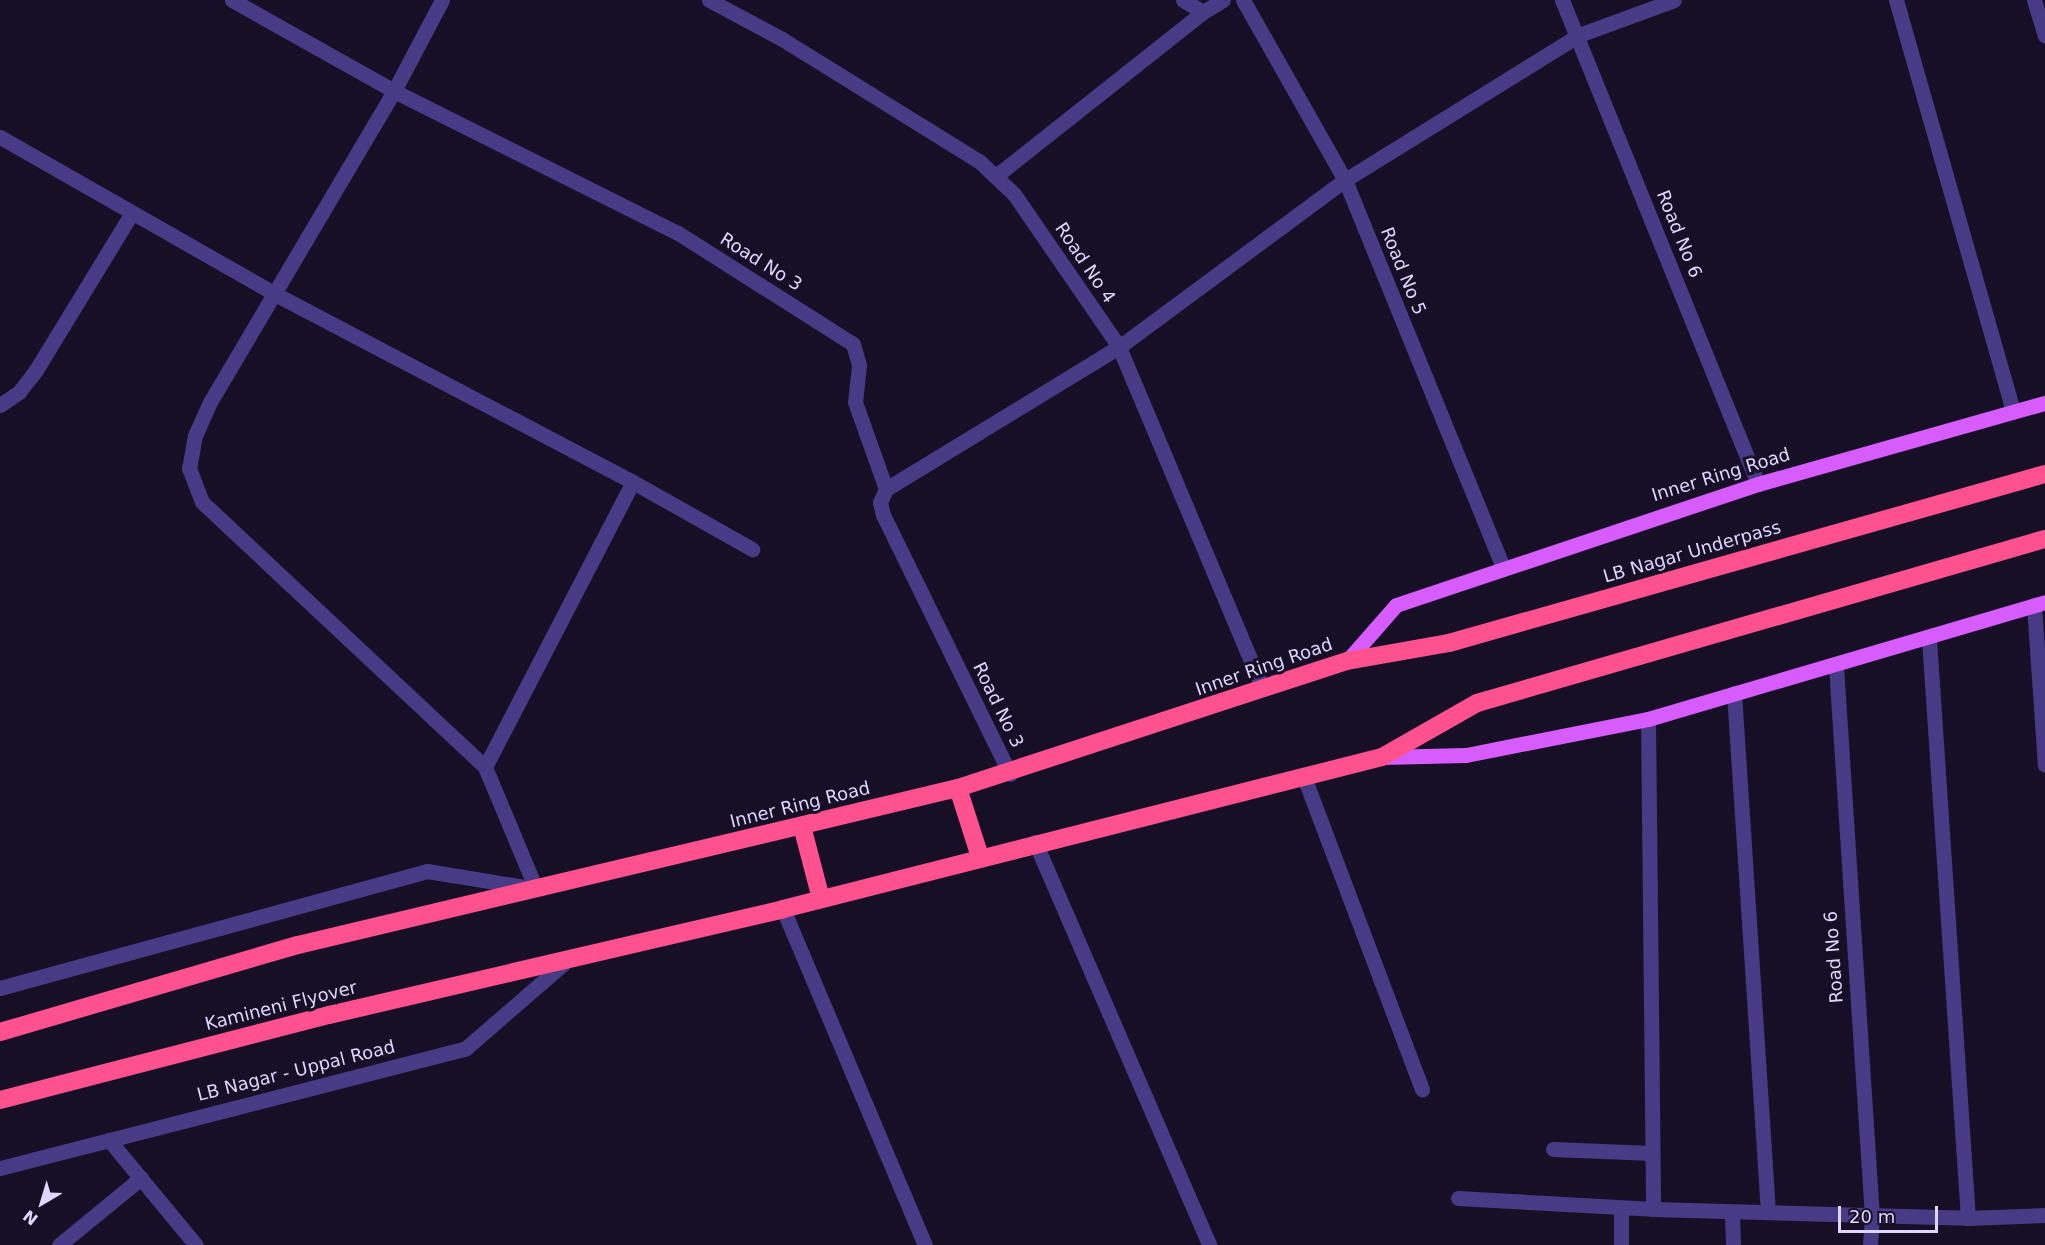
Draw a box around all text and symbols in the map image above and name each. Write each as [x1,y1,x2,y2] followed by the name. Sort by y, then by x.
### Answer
[1652,187,1706,281] street label: Road No 6
[1050,219,1120,307] street label: Road No 4
[1376,224,1430,318] street label: Road No 5
[716,228,806,296] street label: Road No 3
[1649,444,1793,506] street label: Inner Ring Road
[1601,516,1783,588] street label: LB Nagar Underpass
[1193,633,1335,701] street label: Inner Ring Road
[968,659,1028,751] street label: Road No 3
[728,777,872,833] street label: Inner Ring Road
[1820,910,1848,1004] street label: Road No 6
[203,977,359,1035] street label: Kamineni Flyover
[195,1036,397,1106] street label: LB Nagar - Uppal Road
[12,1173,72,1233] north arrow
[1841,1194,1942,1232] scale bar
[19,1206,42,1229] text: N
[1849,1206,1895,1227] text: 20 m

